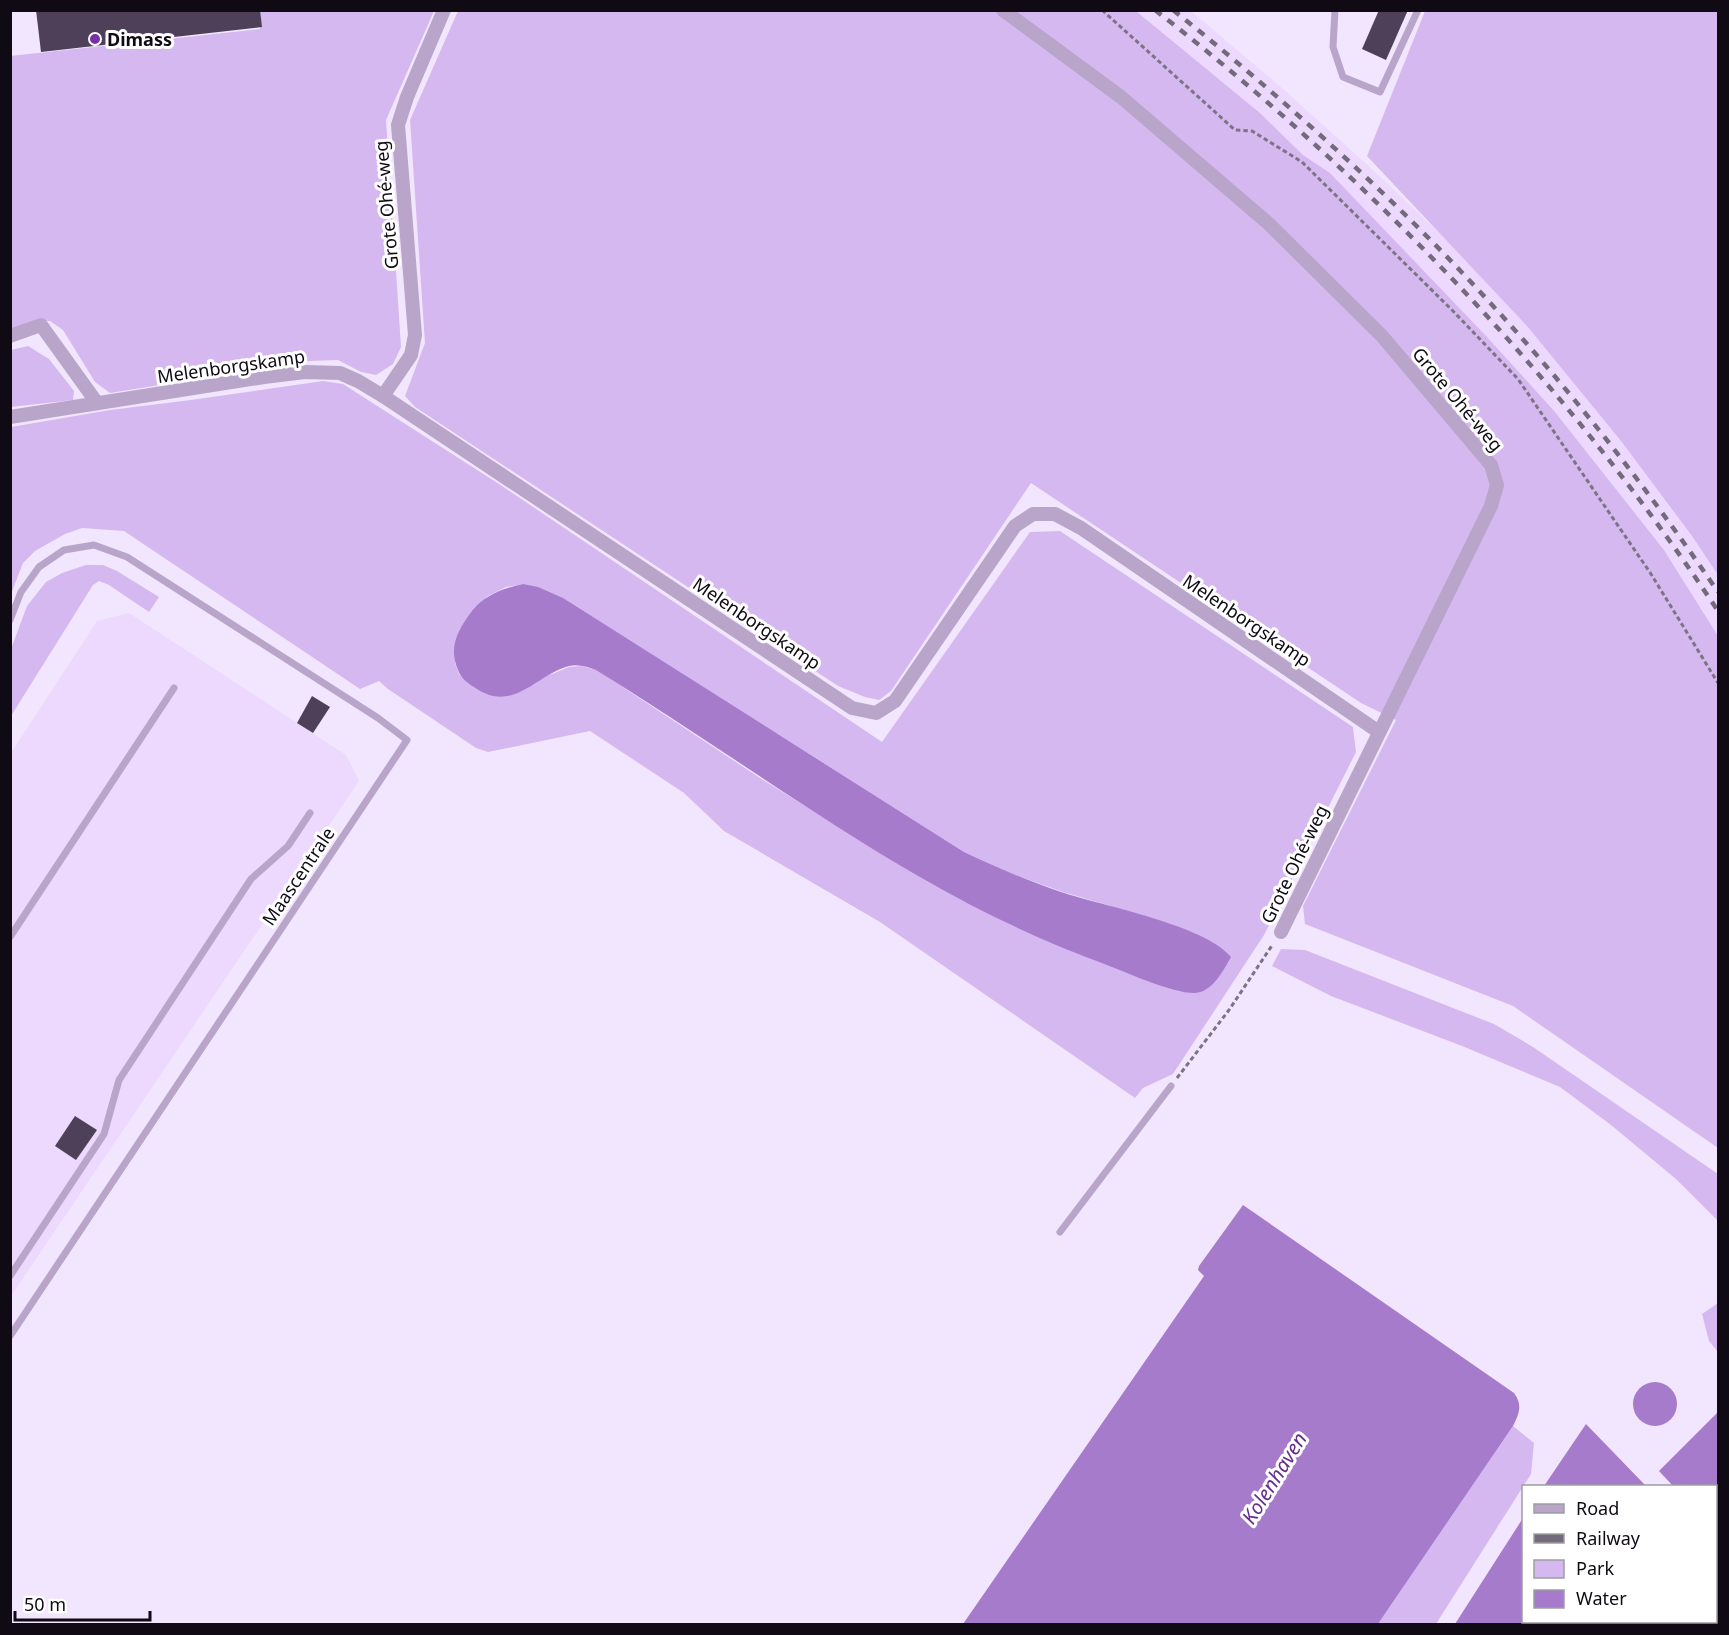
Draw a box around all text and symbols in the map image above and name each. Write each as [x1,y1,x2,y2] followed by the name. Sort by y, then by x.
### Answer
[107,27,172,51] place label: Dimass
[88,32,102,46] marker: Dimass
[368,140,404,270] street label: Grote Ohé-weg
[1407,342,1509,456] street label: Grote Ohé-weg
[156,344,306,388] street label: Melenborgskamp
[1179,568,1315,672] street label: Melenborgskamp
[689,571,825,675] street label: Melenborgskamp
[1255,801,1333,927] street label: Grote Ohé-weg
[256,822,340,930] street label: Maascentrale
[1235,1427,1313,1529] water label: Kolenhaven
[1522,1485,1717,1623] legend
[1576,1496,1619,1520] text: Road
[1576,1526,1641,1550] text: Railway
[1576,1556,1614,1580] text: Park
[15,1584,150,1622] scale bar
[1576,1586,1627,1610] text: Water
[24,1592,66,1616] text: 50 m

